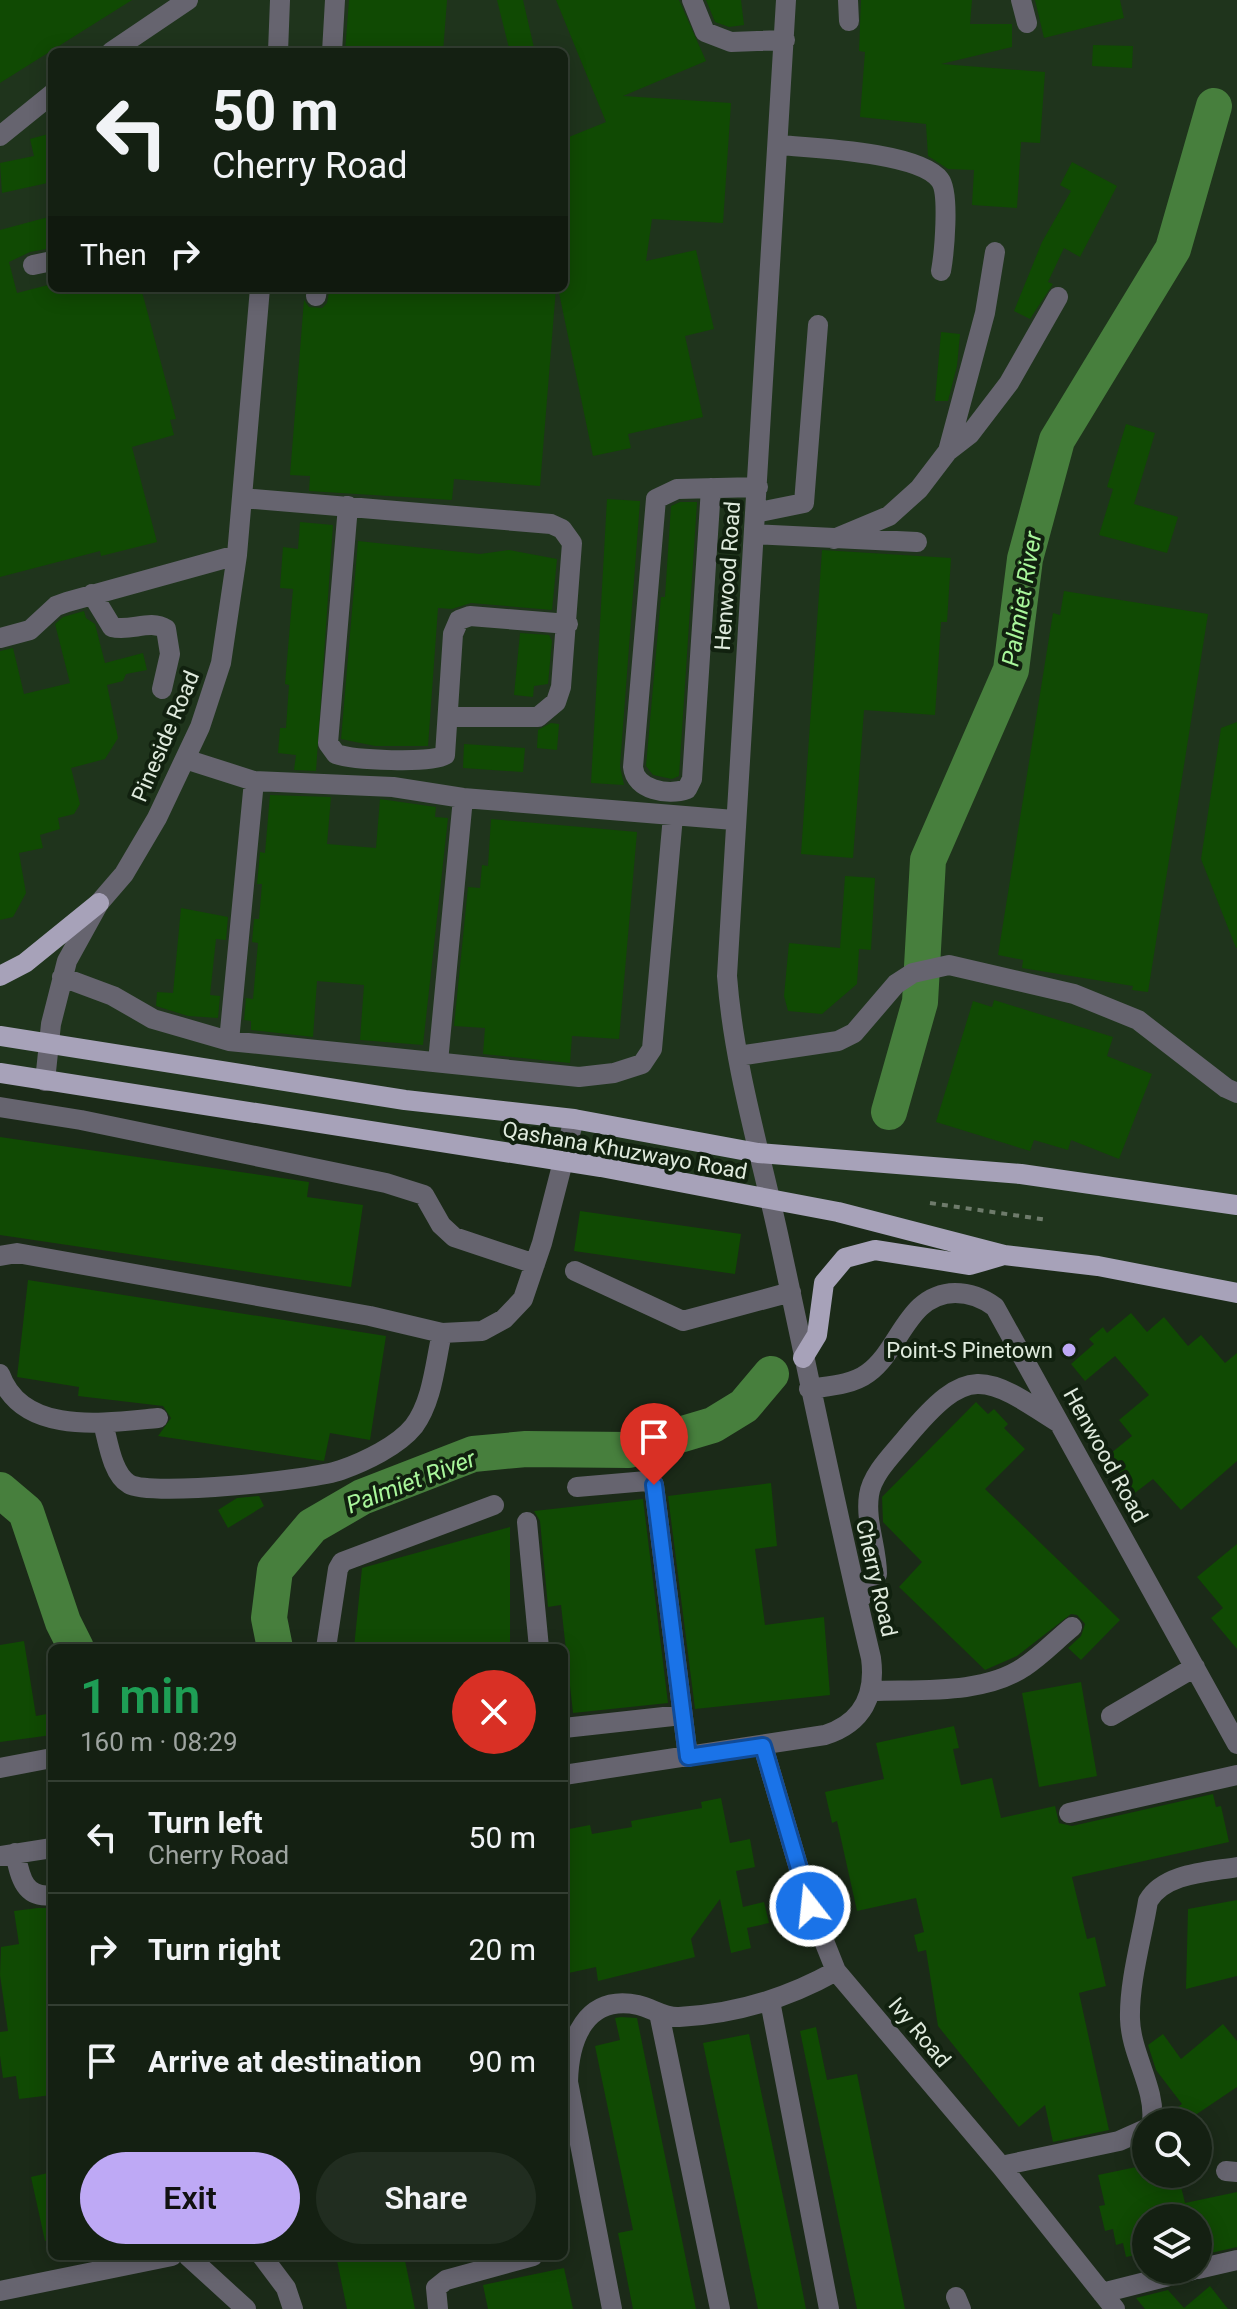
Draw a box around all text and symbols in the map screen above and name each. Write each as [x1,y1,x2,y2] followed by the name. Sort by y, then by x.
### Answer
[212,78,339,144] text: 50 m
[80,80,184,184] icon: left
[212,145,408,187] text: Cherry Road
[163,232,207,276] icon: right
[80,237,147,272] text: Then
[710,501,745,651] street label: Henwood Road
[996,528,1048,668] water label: Palmiet River
[127,667,204,805] street label: Pineside Road
[501,1117,749,1184] street label: Qashana Khuzwayo Road
[886,1338,1053,1363] place label: Point-S Pinetown
[1060,1341,1078,1359] marker: Point-S Pinetown
[1058,1384,1153,1527] street label: Henwood Road
[620,1403,688,1485] pin
[632,1415,676,1459] icon: arrive
[342,1444,481,1519] water label: Palmiet River
[851,1517,902,1639] street label: Cherry Road
[80,1668,200,1725] text: 1 min
[452,1670,536,1754] button: close
[80,1727,238,1757] text: 160 m · 08:29
[148,1805,263,1840] text: Turn left
[80,1815,124,1859] icon: left
[469,1820,536,1855] text: 50 m
[148,1840,289,1870] text: Cherry Road
[768,1864,852,1948] position arrow
[80,1927,124,1971] icon: right
[148,1932,281,1967] text: Turn right
[469,1932,536,1967] text: 20 m
[883,1993,956,2072] street label: Ivy Road
[80,2039,124,2083] icon: arrive
[148,2044,422,2079] text: Arrive at destination
[469,2044,536,2079] text: 90 m
[1132,2108,1212,2284] map controls
[1132,2108,1212,2188] button: search
[80,2152,300,2244] button: Exit
[316,2152,536,2244] button: Share
[1132,2204,1212,2284] button: layers

